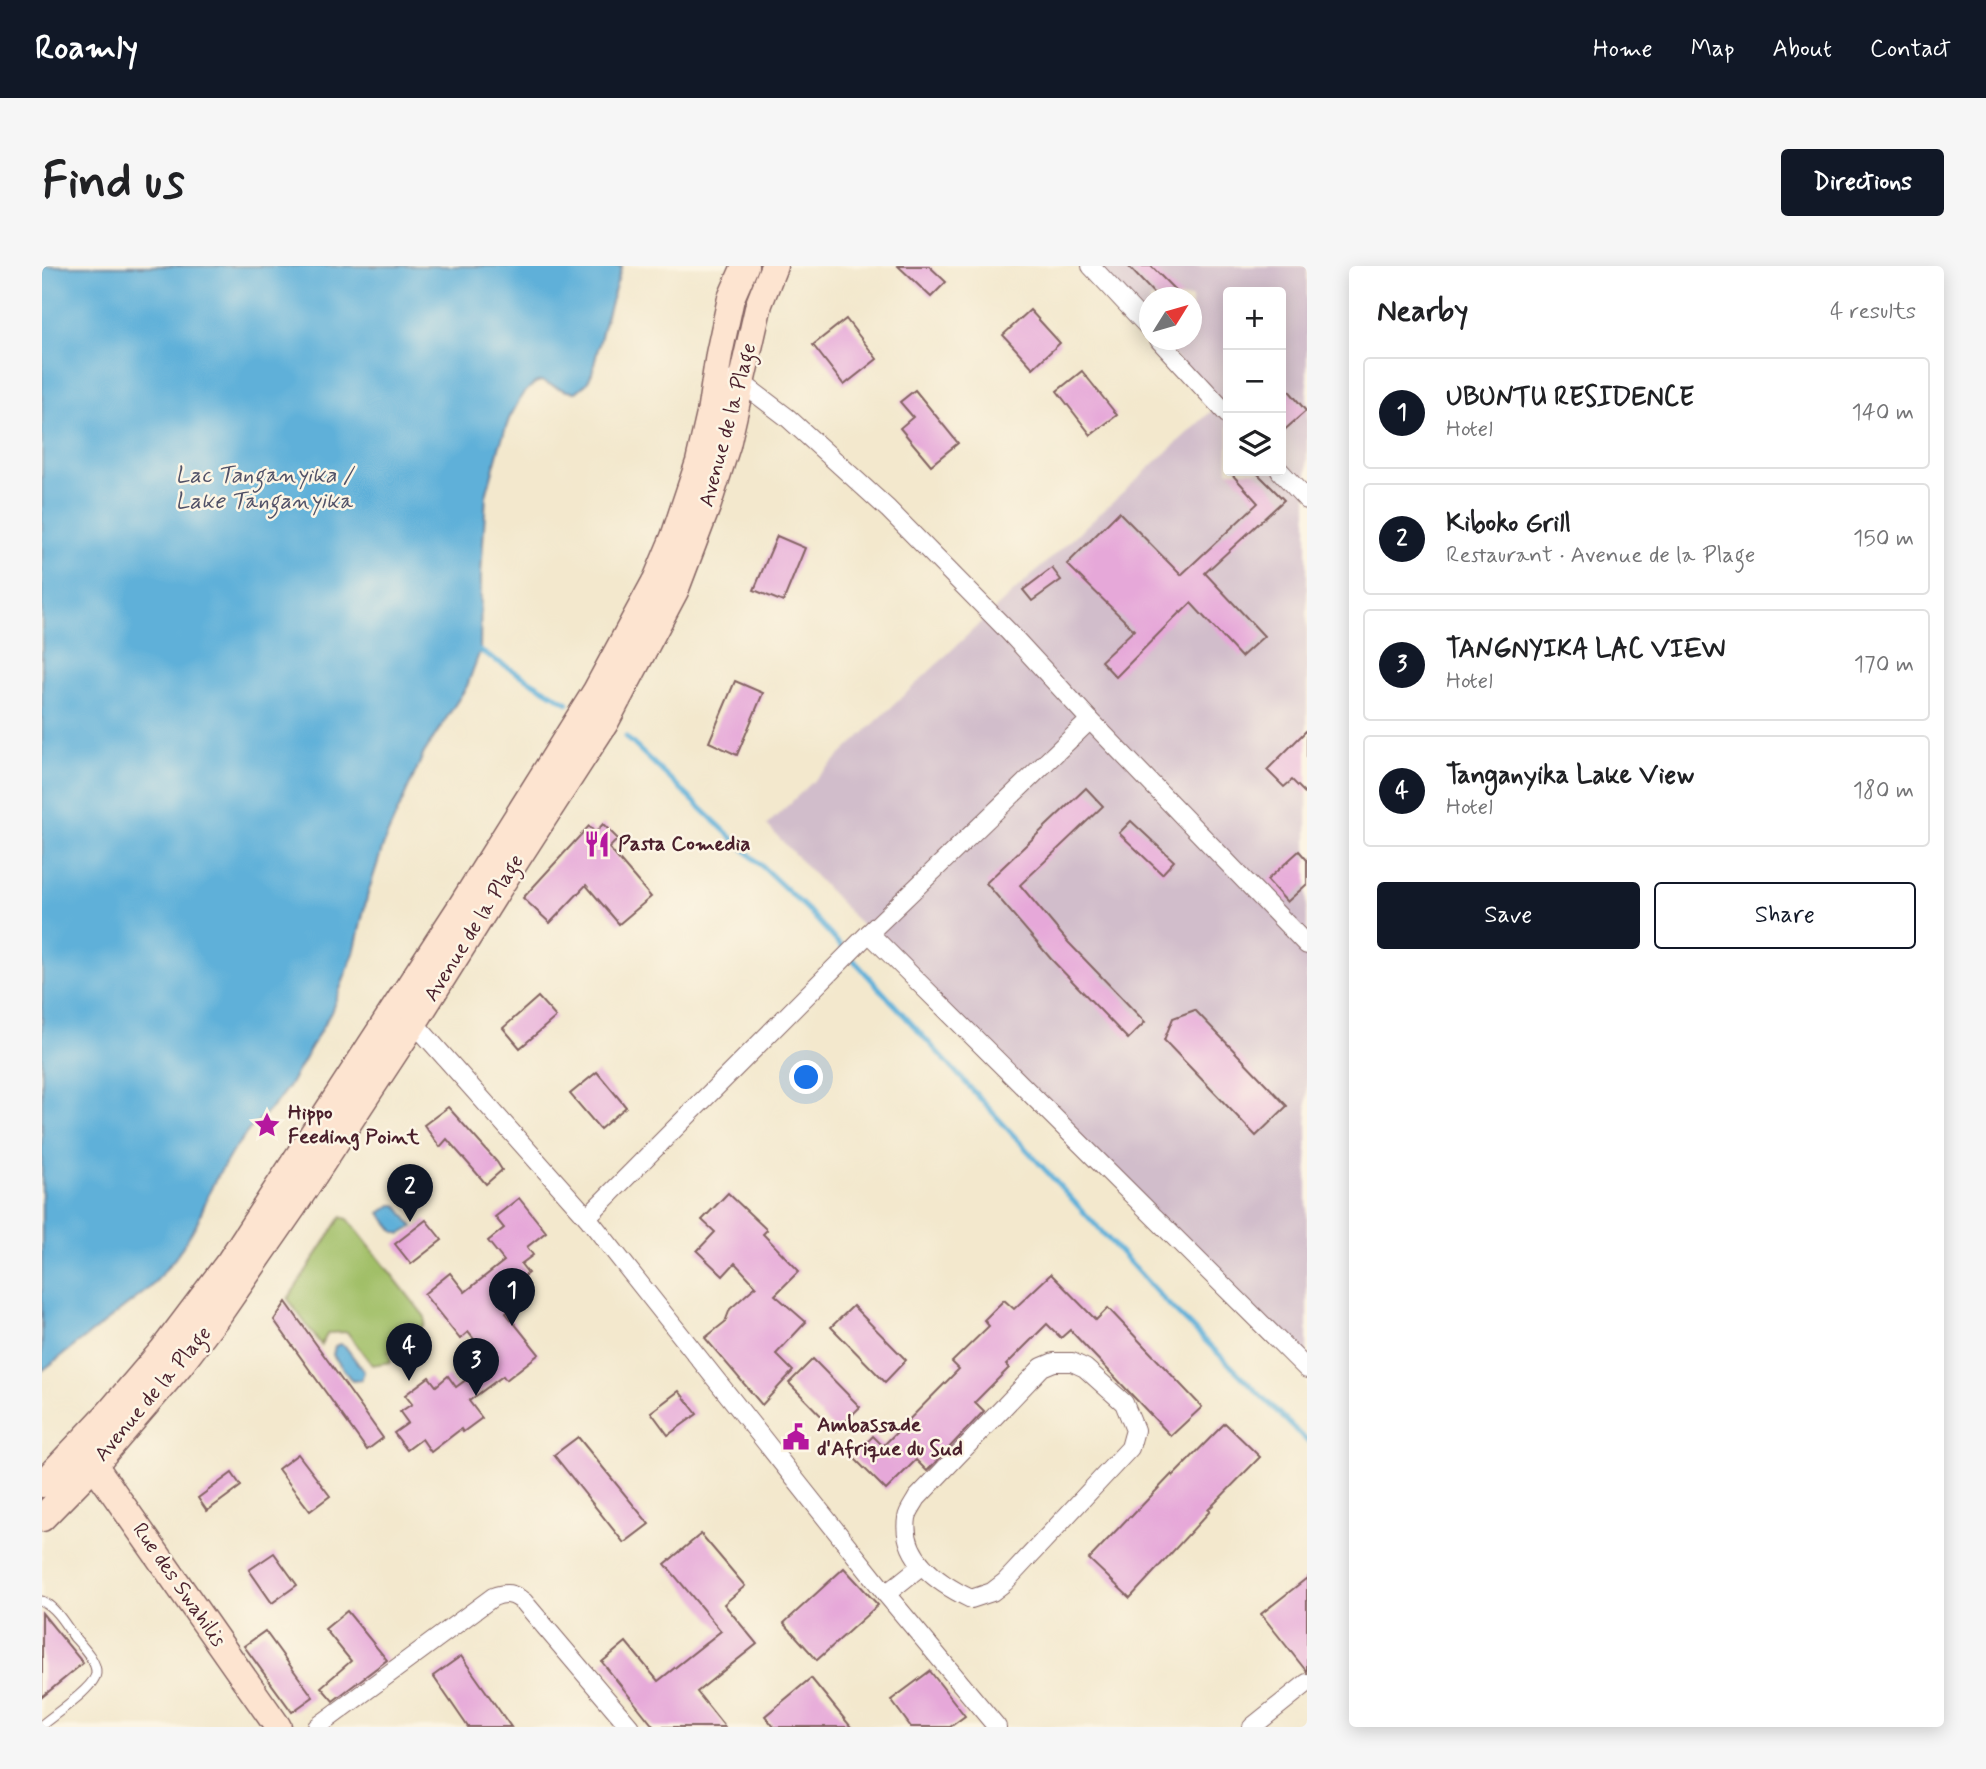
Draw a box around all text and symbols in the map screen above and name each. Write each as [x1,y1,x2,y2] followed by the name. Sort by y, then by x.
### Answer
[35,27,138,71] text: Roamly
[1593,34,1653,65] text: Home
[1691,34,1735,65] text: Map
[1773,34,1832,65] text: About
[1870,34,1951,65] text: Contact
[1781,149,1944,216] button: Directions
[42,150,185,215] text: Find us
[1139,287,1202,350] north arrow
[1223,287,1286,476] map controls
[1223,287,1286,350] button: +
[1377,292,1468,331] text: Nearby
[1830,297,1916,327] text: 4 results
[693,340,765,511] street label: Avenue de la Plage
[1223,350,1286,413] button: −
[1446,381,1694,415] text: UBUNTU RESIDENCE
[1397,398,1407,428] text: 1
[1851,398,1914,428] text: 140 m
[1223,413,1286,476] button: layers
[1446,415,1493,445] text: Hotel
[175,461,356,519] water label: Lac Tanganyika / Lake Tanganyika
[1446,507,1571,541] text: Kiboko Grill
[1396,524,1408,554] text: 2
[1853,524,1914,554] text: 150 m
[1446,541,1755,571] text: Restaurant · Avenue de la Plage
[1446,633,1725,667] text: TANGNYIKA LAC VIEW
[1397,650,1407,680] text: 3
[1854,650,1914,680] text: 170 m
[1446,667,1493,697] text: Hotel
[1446,759,1694,793] text: Tanganyika Lake View
[1395,776,1409,806] text: 4
[1853,776,1914,806] text: 180 m
[1446,793,1493,823] text: Hotel
[582,829,612,859] restaurant icon: Pasta Comedia
[618,830,751,858] place label: Pasta Comedia
[417,849,532,1008] street label: Avenue de la Plage
[1377,882,1640,949] button: Save
[1654,882,1916,949] button: Share
[789,1060,823,1094] your location
[288,1099,420,1151] place label: Hippo Feeding Point
[252,1110,282,1140] place icon: Hippo Feeding Point
[387,1164,433,1222] pin: 2
[489,1268,535,1326] pin: 1
[88,1320,219,1469] street label: Avenue de la Plage
[386,1323,432,1381] pin: 4
[453,1338,499,1396] pin: 3
[817,1411,963,1463] place label: Ambassade d'Afrique du Sud
[781,1422,811,1452] public building icon: Ambassade d'Afrique du Sud
[126,1517,232,1653] street label: Rue des Swahilis

